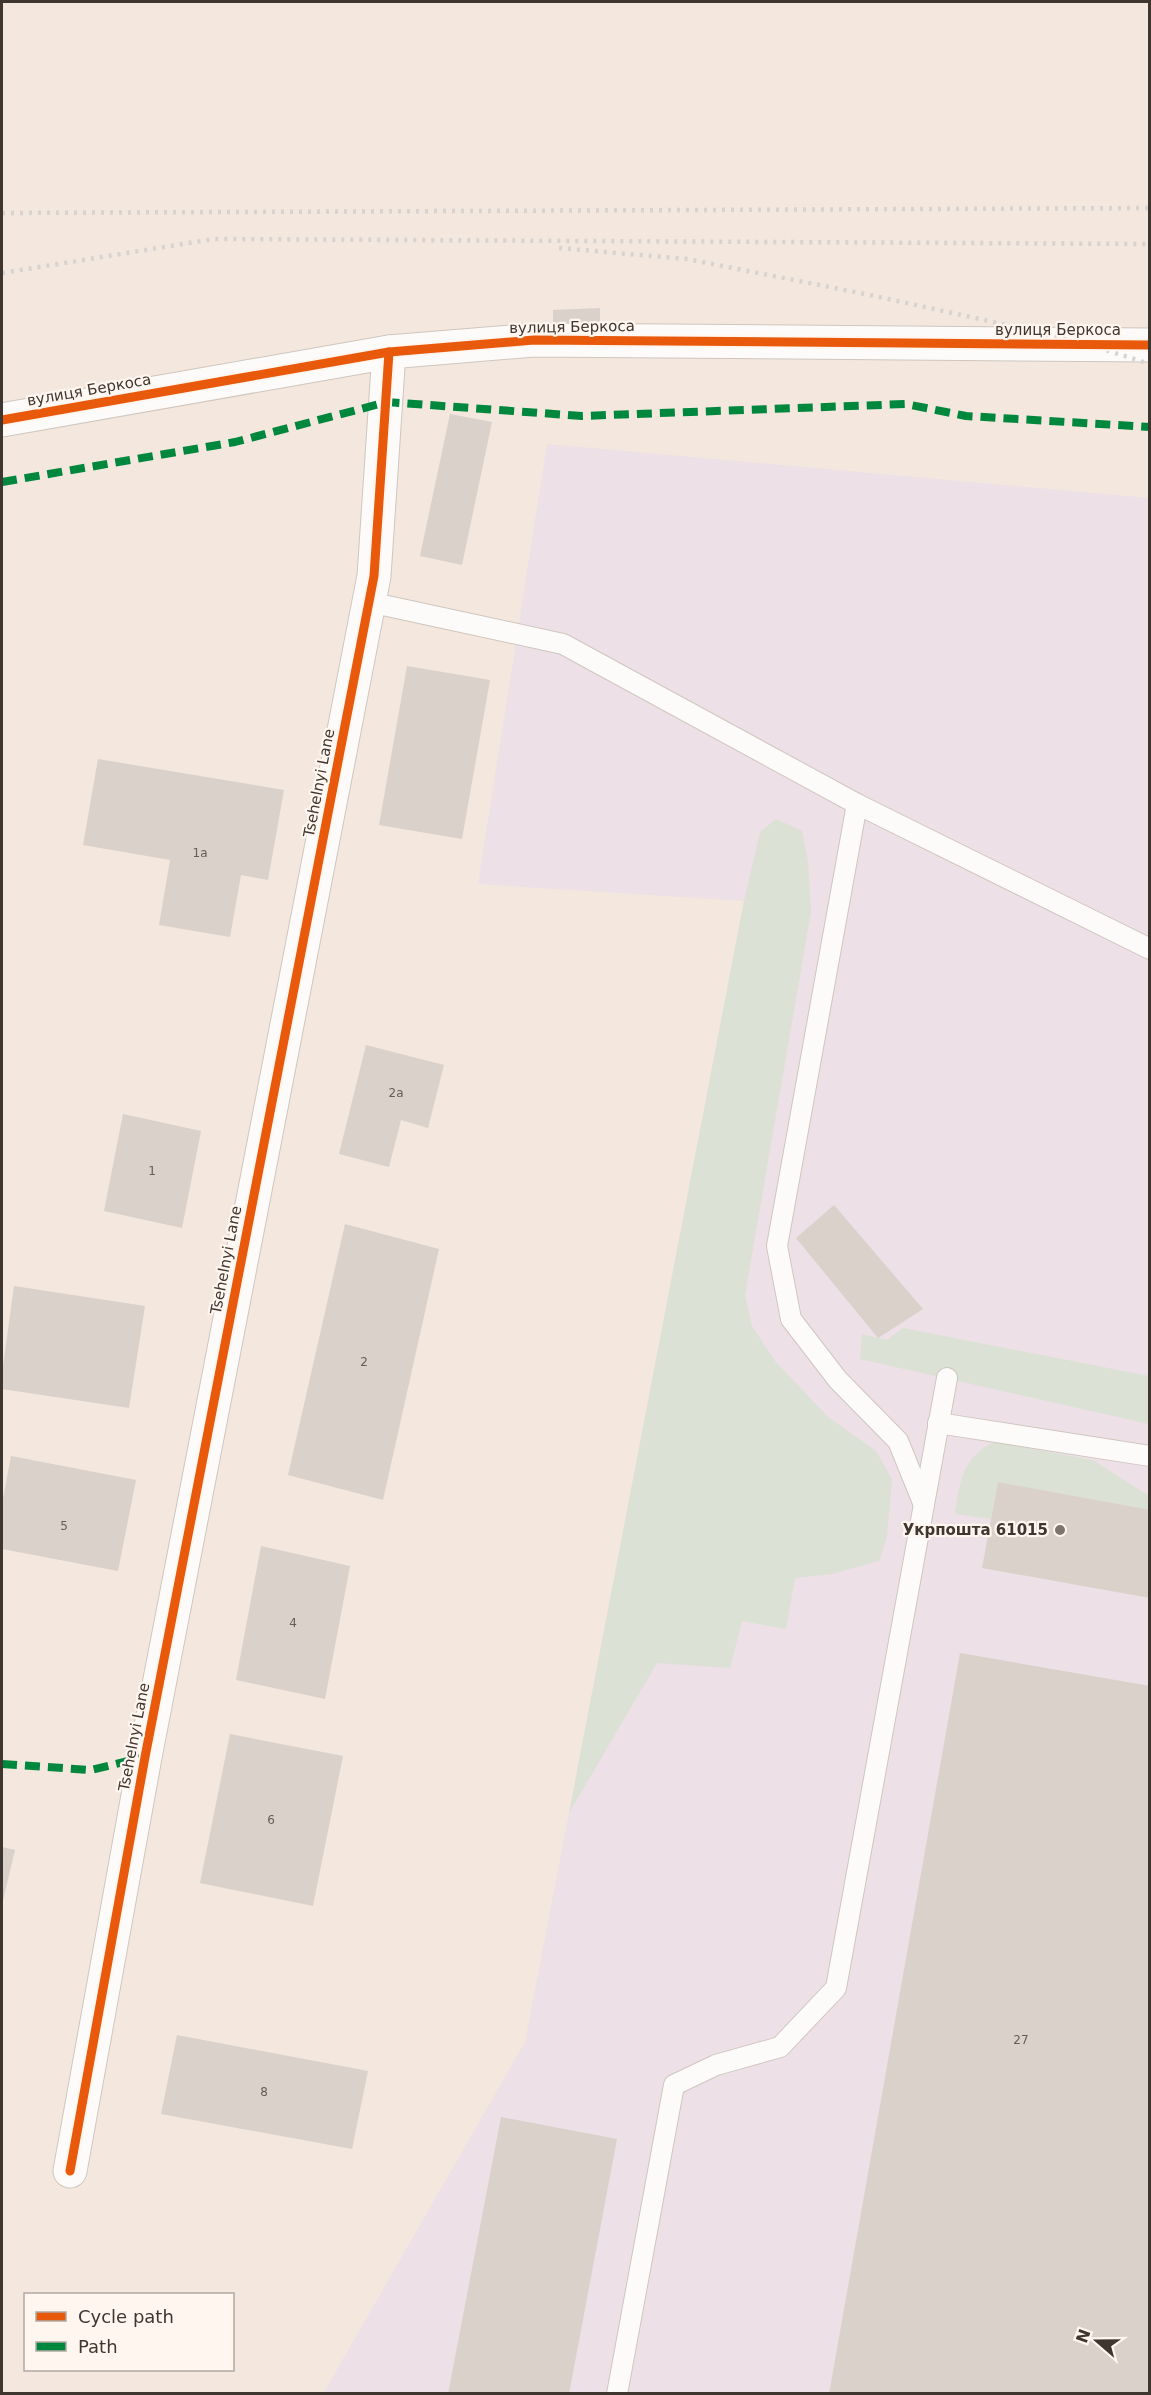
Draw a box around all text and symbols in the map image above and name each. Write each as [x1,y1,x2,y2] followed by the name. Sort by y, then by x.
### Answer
[509,317,635,337] street label: вулиця Беркоса
[995,321,1121,339] street label: вулиця Беркоса
[26,370,152,410] street label: вулиця Беркоса
[299,727,338,840] street label: Tsehelnyi Lane
[193,846,208,860] house number: 1а
[389,1086,404,1100] house number: 2а
[148,1164,156,1178] house number: 1
[206,1204,245,1317] street label: Tsehelnyi Lane
[360,1355,368,1369] house number: 2
[60,1519,68,1533] house number: 5
[903,1521,1048,1539] place label: Укрпошта 61015
[1053,1523,1067,1537] marker: Укрпошта 61015
[289,1616,297,1630] house number: 4
[114,1681,153,1794] street label: Tsehelnyi Lane
[267,1813,275,1827] house number: 6
[1013,2033,1029,2047] house number: 27
[260,2085,268,2099] house number: 8
[24,2293,234,2371] legend
[78,2306,174,2327] text: Cycle path
[1067,2311,1127,2371] north arrow
[1072,2326,1095,2346] text: N
[78,2336,118,2357] text: Path

